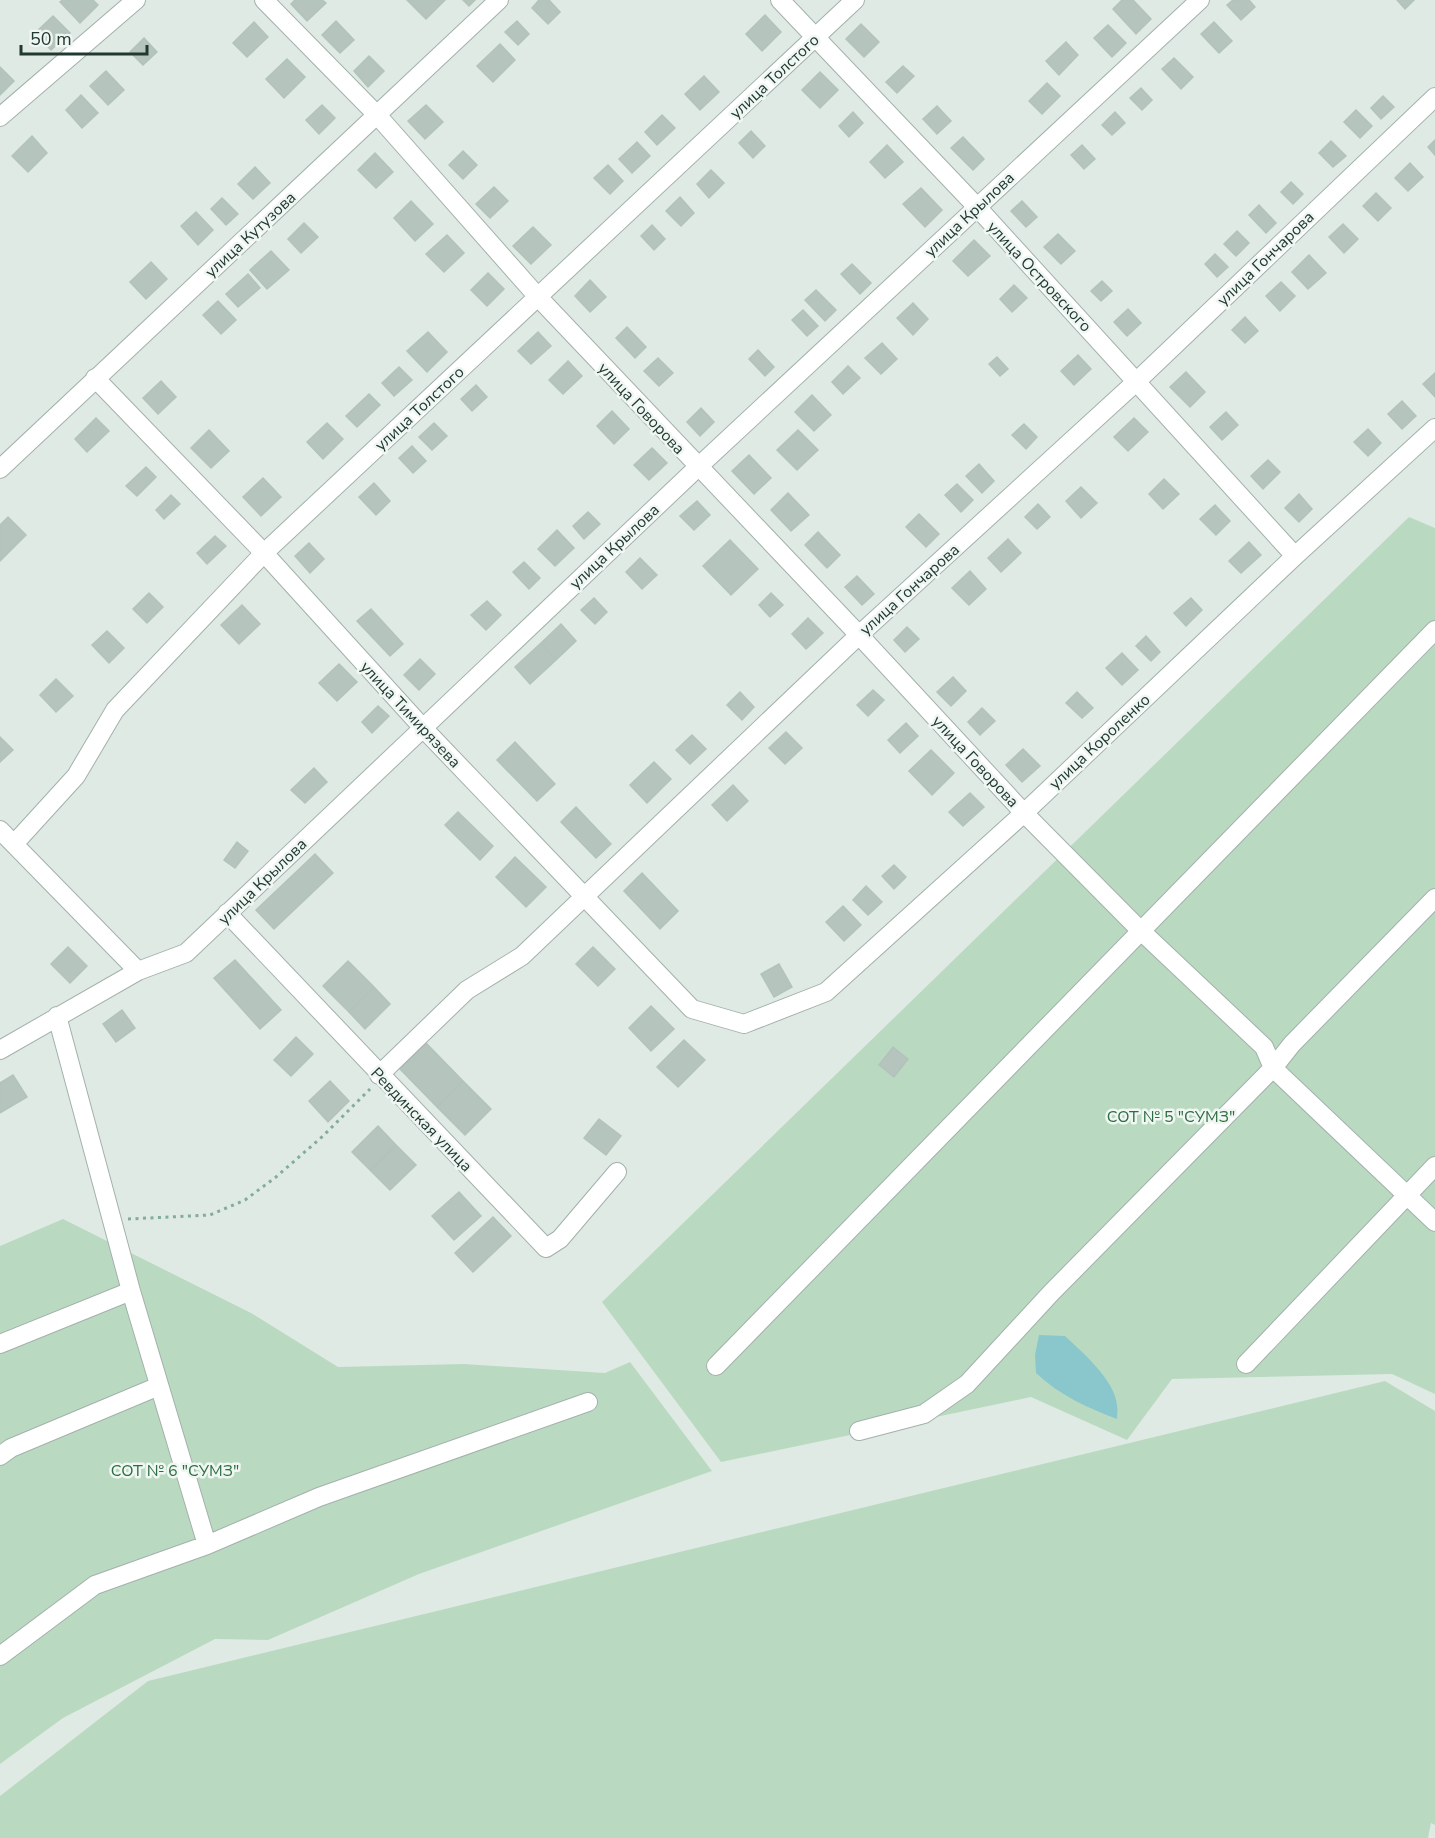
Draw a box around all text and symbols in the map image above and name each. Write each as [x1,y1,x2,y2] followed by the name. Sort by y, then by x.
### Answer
[21,18,147,56] scale bar
[30,27,72,51] text: 50 m
[725,29,824,124] street label: улица Толстого
[920,167,1020,262] street label: улица Крылова
[200,187,301,283] street label: улица Кутузова
[1212,207,1319,311] street label: улица Гончарова
[982,217,1096,337] street label: улица Островского
[593,358,690,459] street label: улица Говорова
[370,361,469,456] street label: улица Толстого
[565,499,665,594] street label: улица Крылова
[855,539,964,641] street label: улица Гончарова
[355,657,466,773] street label: улица Тимирязева
[1044,689,1155,794] street label: улица Короленко
[927,711,1024,812] street label: улица Говорова
[213,834,312,930] street label: улица Крылова
[366,1063,477,1177] street label: Ревдинская улица
[1107,1106,1235,1128] park label: СОТ № 5 "СУМЗ"
[111,1460,239,1482] park label: СОТ № 6 "СУМЗ"

